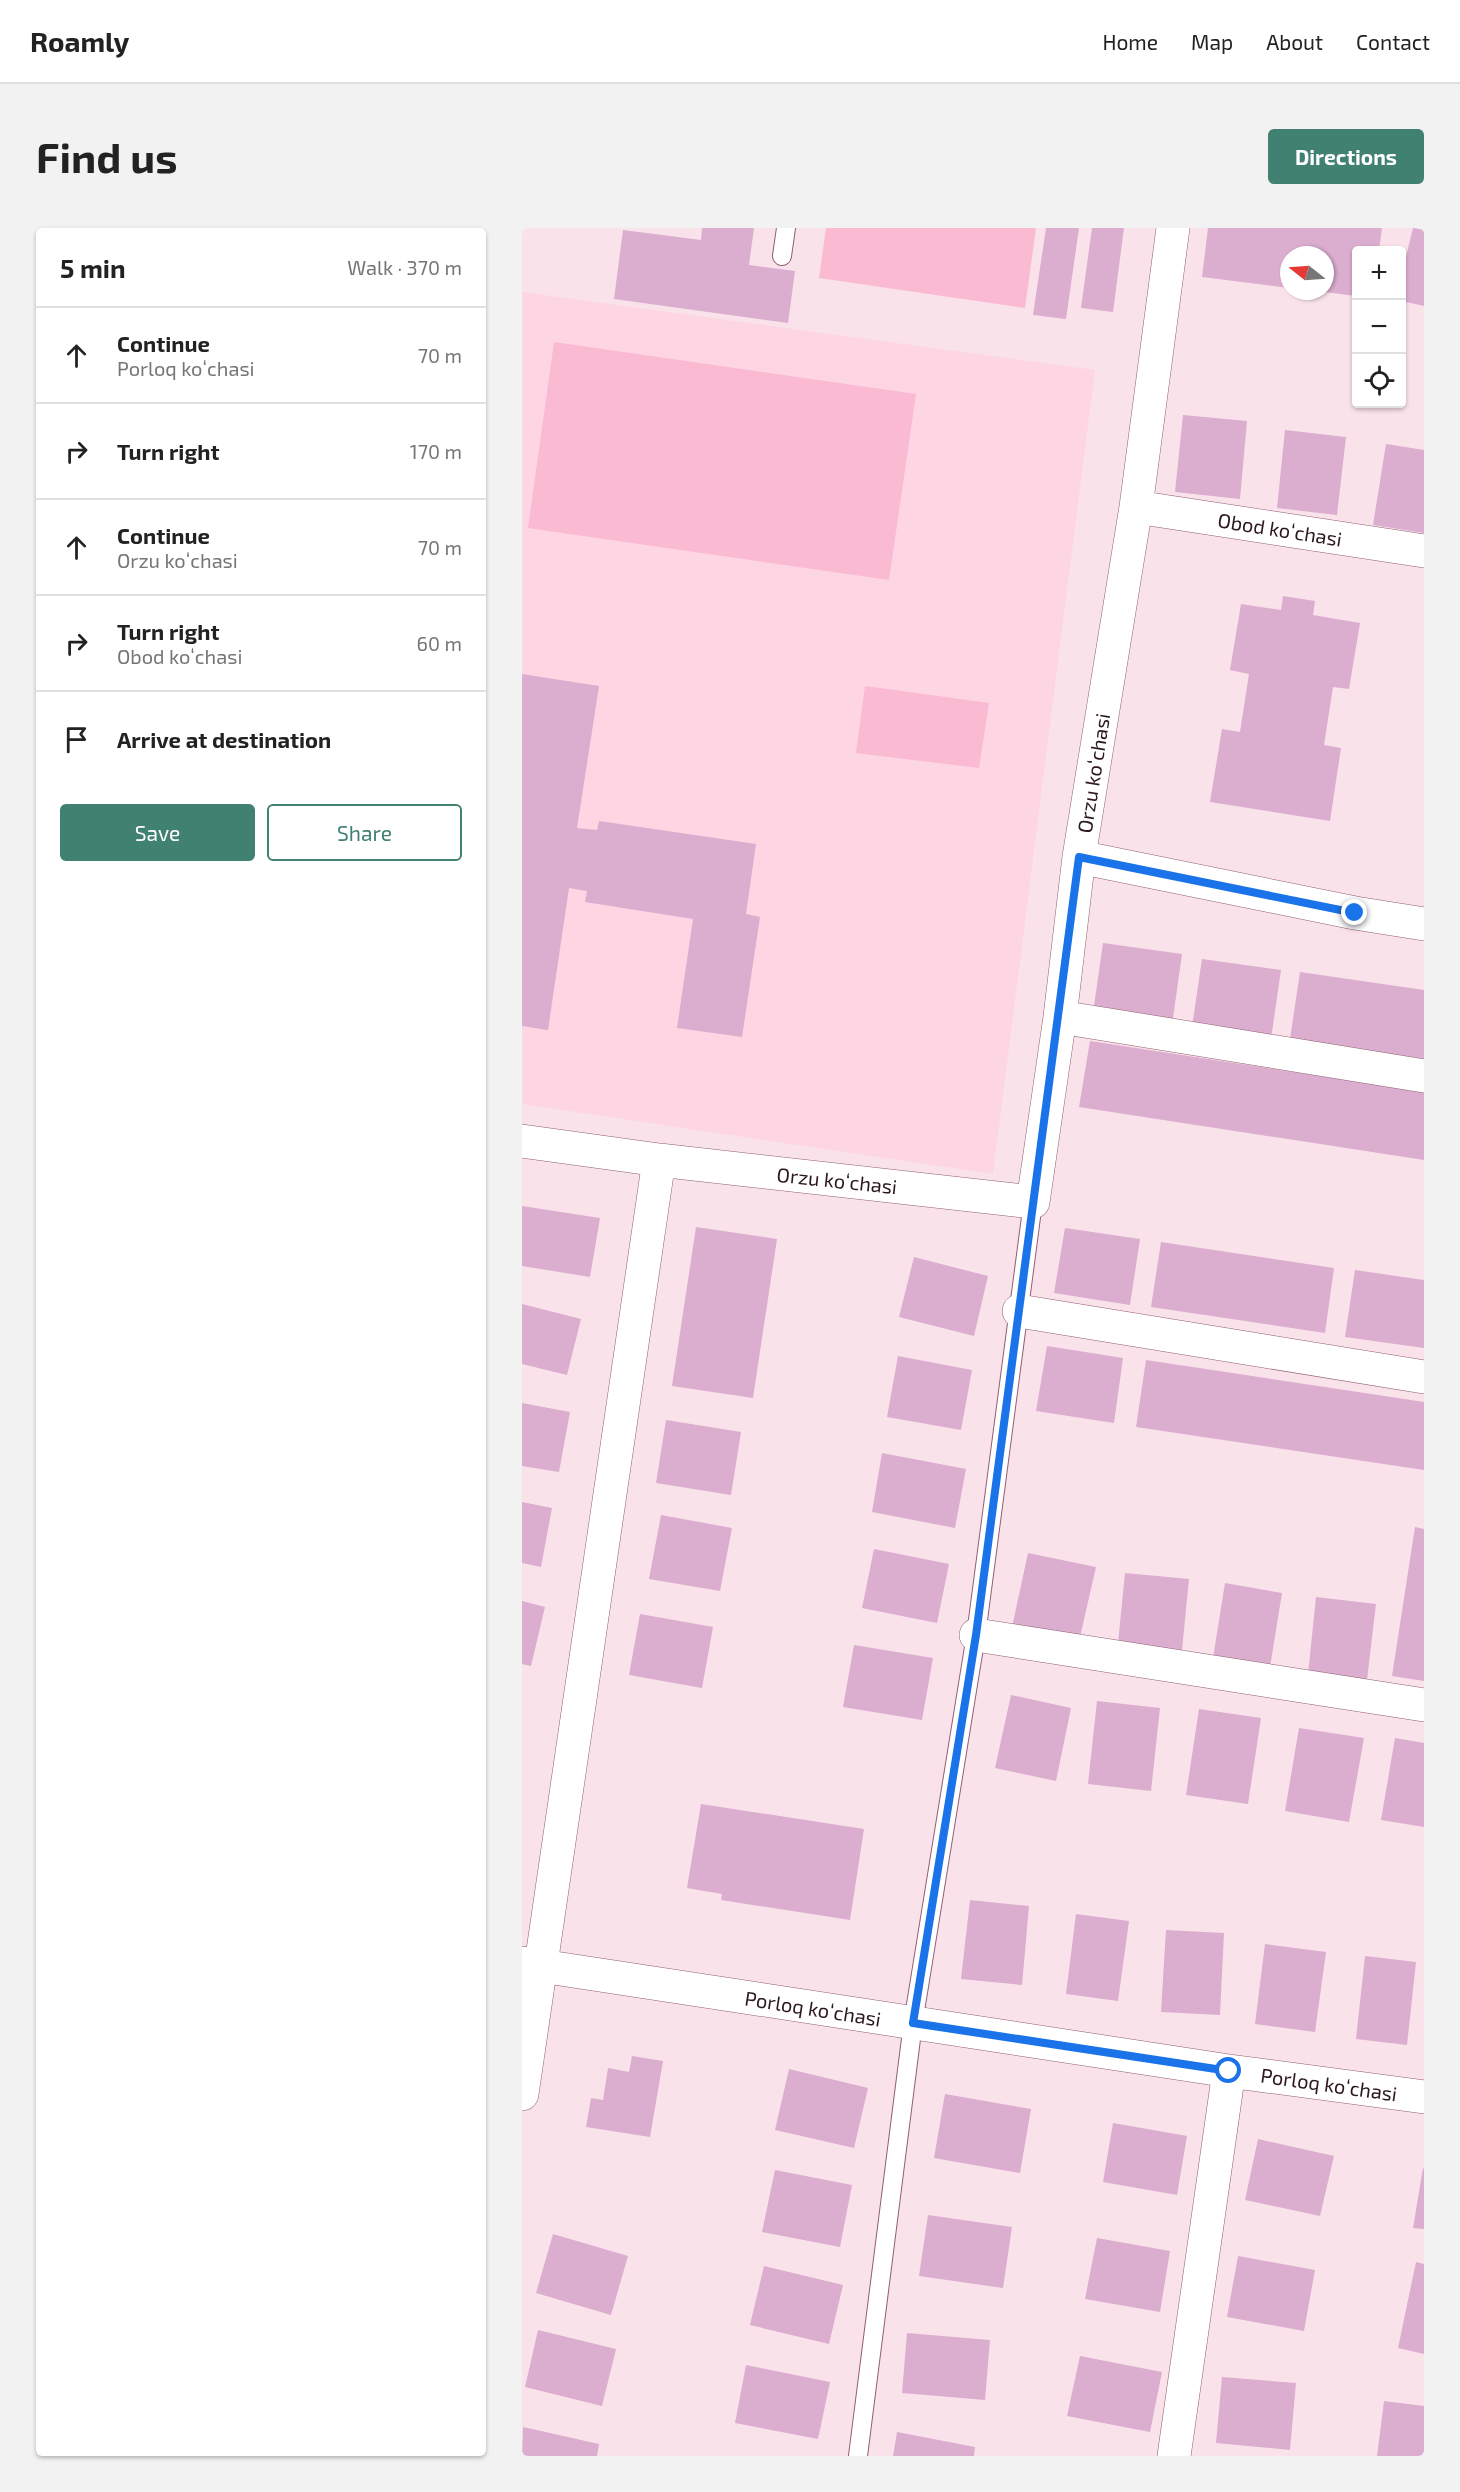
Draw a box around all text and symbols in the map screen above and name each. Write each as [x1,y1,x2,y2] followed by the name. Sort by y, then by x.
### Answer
[30,24,129,58] text: Roamly
[1102,29,1158,54] text: Home
[1191,29,1233,54] text: Map
[1266,29,1323,54] text: About
[1356,29,1430,54] text: Contact
[1268,129,1424,184] button: Directions
[36,131,178,181] text: Find us
[1280,246,1334,300] north arrow
[1352,246,1406,408] map controls
[1352,246,1406,300] button: +
[60,252,126,283] text: 5 min
[347,255,462,279] text: Walk · 370 m
[1352,300,1406,354] button: −
[117,330,210,356] text: Continue
[60,339,93,372] icon: ahead
[418,343,462,367] text: 70 m
[1352,354,1406,408] button: locate
[117,356,255,380] text: Porloq koʻchasi
[60,435,93,468] icon: right
[117,438,219,464] text: Turn right
[410,439,462,463] text: 170 m
[1216,507,1344,551] street label: Obod koʻchasi
[117,522,210,548] text: Continue
[60,531,93,564] icon: ahead
[418,535,462,559] text: 70 m
[117,548,238,572] text: Orzu koʻchasi
[117,618,219,644] text: Turn right
[60,627,93,660] icon: right
[417,631,462,655] text: 60 m
[117,644,242,668] text: Obod koʻchasi
[1072,711,1114,835] street label: Orzu koʻchasi
[60,723,93,756] icon: arrive
[117,726,331,752] text: Arrive at destination
[60,804,255,861] button: Save
[267,804,462,861] button: Share
[1341,899,1367,925] route end
[776,1162,898,1198] street label: Orzu koʻchasi
[743,1985,883,2031] street label: Porloq koʻchasi
[1215,2057,1241,2083] route start
[1259,2063,1399,2105] street label: Porloq koʻchasi

